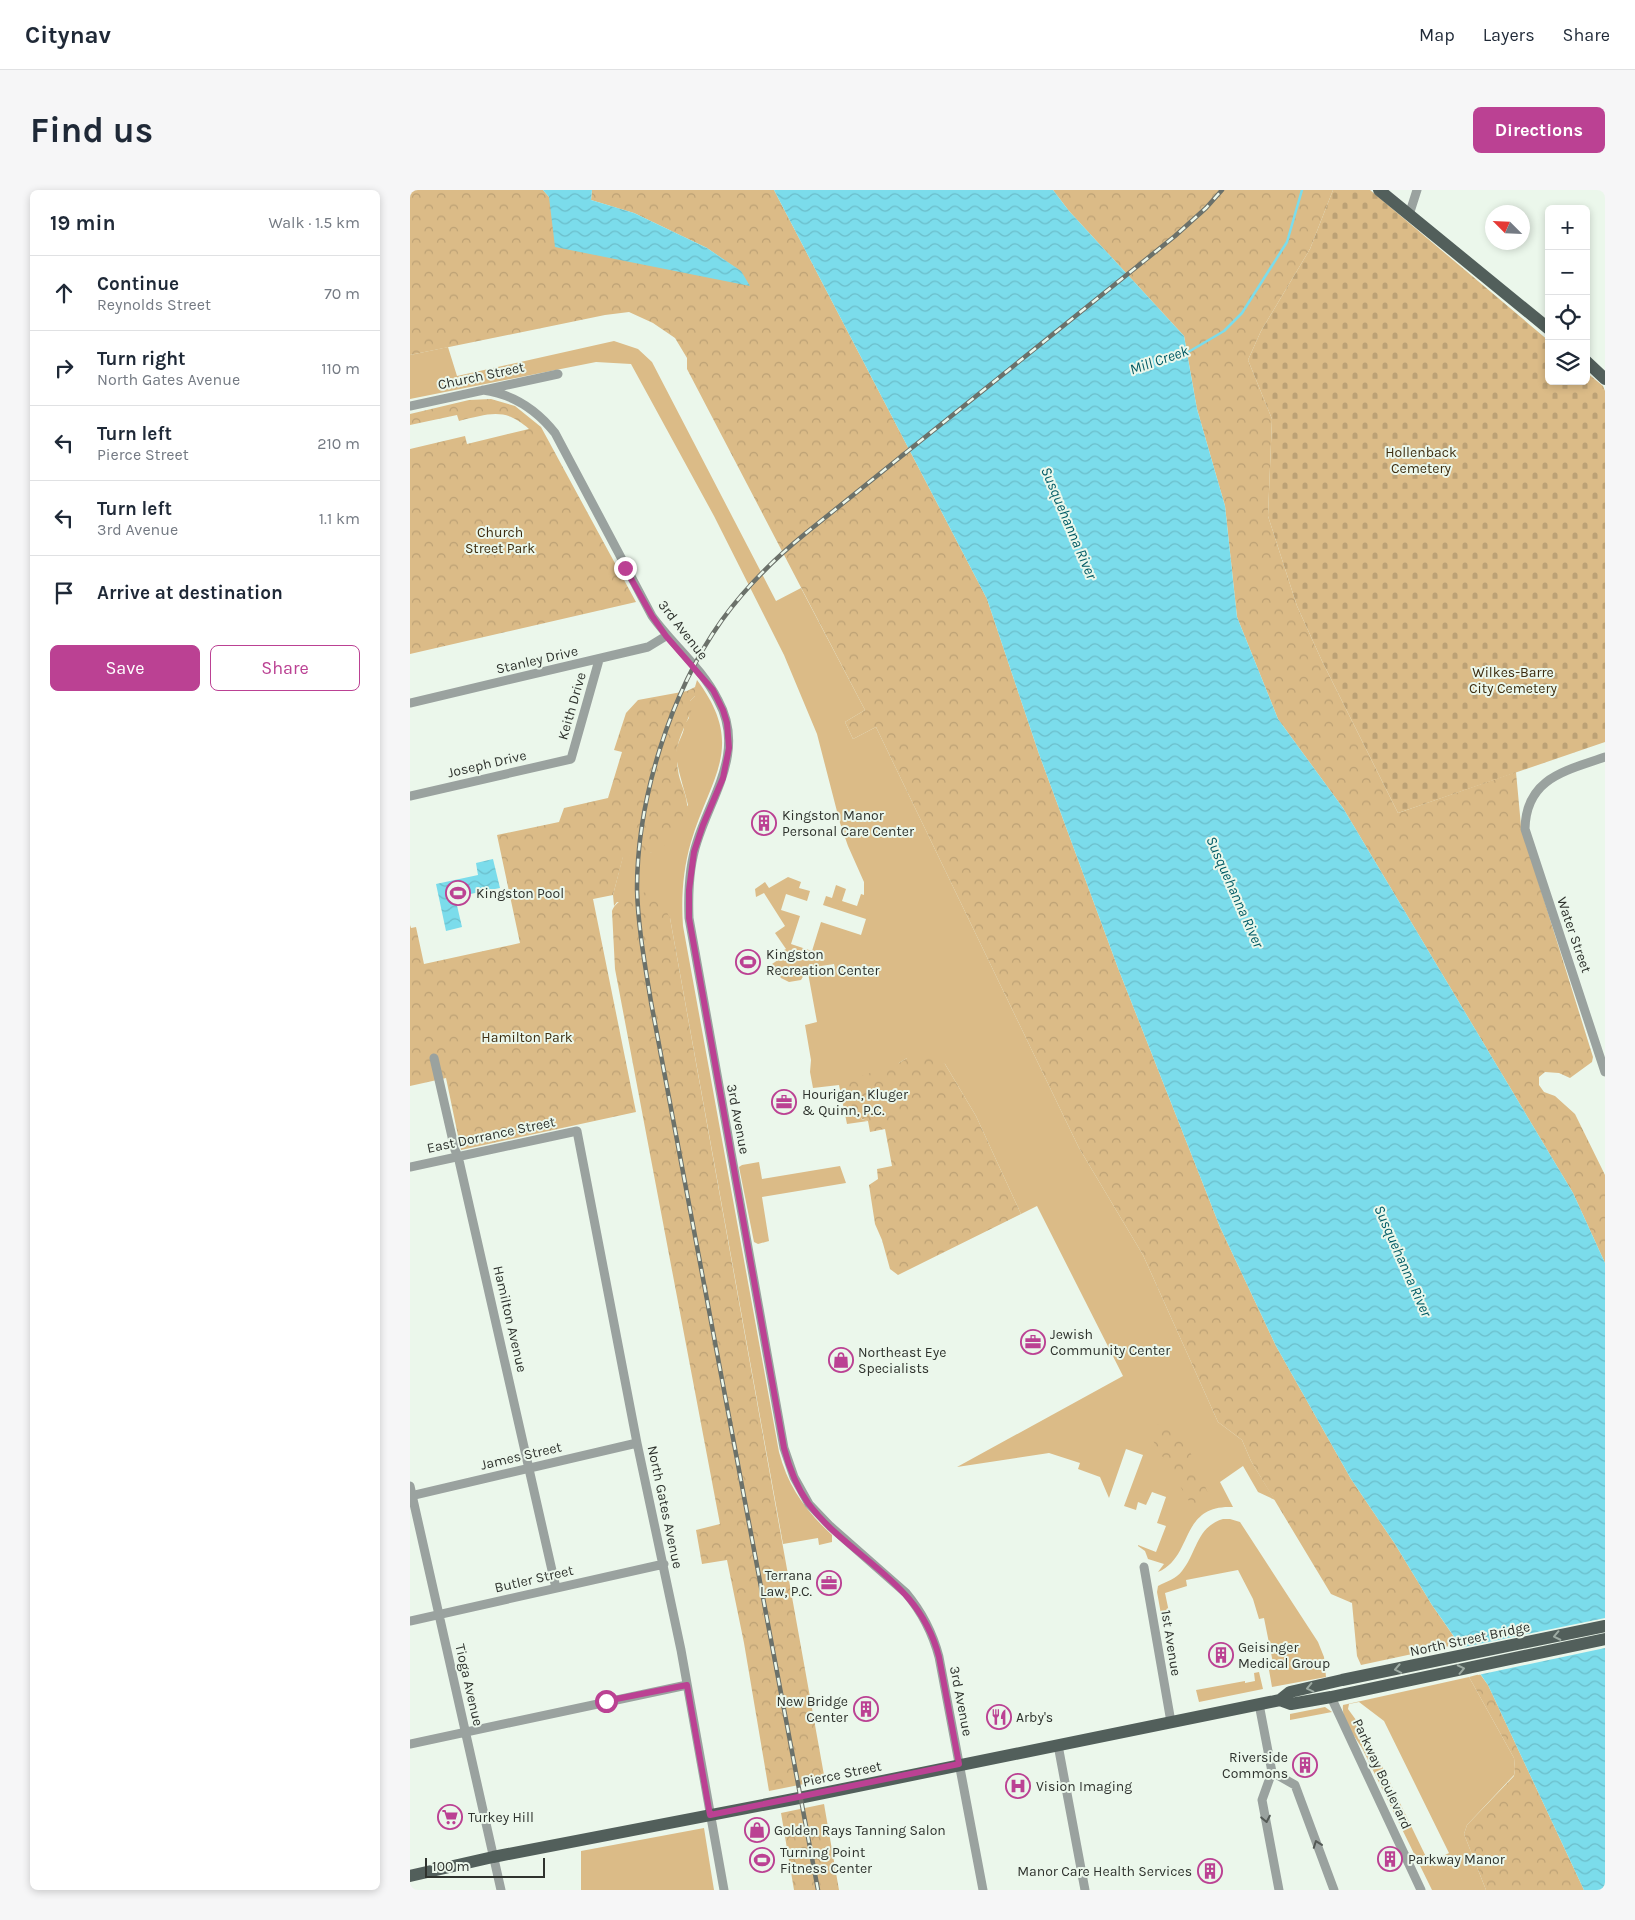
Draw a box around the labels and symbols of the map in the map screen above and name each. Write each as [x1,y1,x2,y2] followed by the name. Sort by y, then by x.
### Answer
[1485,205,1530,250] north arrow
[1127,341,1191,378] water label: Mill Creek
[436,359,526,393] street label: Church Street
[1385,444,1457,477] park label: Hollenback Cemetery
[1037,464,1101,583] water label: Susquehanna River
[465,524,535,557] park label: Church Street Park
[614,557,637,580] route end
[654,597,712,663] street label: 3rd Avenue
[494,642,580,678] street label: Stanley Drive
[1469,664,1557,697] park label: Wilkes-Barre City Cemetery
[554,670,590,742] street label: Keith Drive
[446,747,528,781] street label: Joseph Drive
[782,807,915,840] place label: Kingston Manor Personal Care Center
[751,810,777,836] building icon: Kingston Manor Personal Care Center
[1202,833,1268,951] water label: Susquehanna River
[445,880,471,906] sports icon: Kingston Pool
[476,885,564,902] place label: Kingston Pool
[1553,895,1595,975] street label: Water Street
[766,946,880,979] place label: Kingston Recreation Center
[735,949,761,975] sports icon: Kingston Recreation Center
[481,1029,573,1046] park label: Hamilton Park
[723,1083,753,1155] street label: 3rd Avenue
[802,1086,909,1119] place label: Hourigan, Kluger & Quinn, P.C.
[771,1089,797,1115] office icon: Hourigan, Kluger & Quinn, P.C.
[425,1113,557,1157] street label: East Dorrance Street
[1370,1202,1436,1320] water label: Susquehanna River
[489,1264,531,1374] street label: Hamilton Avenue
[1050,1326,1171,1359] place label: Jewish Community Center
[1020,1329,1046,1355] office icon: Jewish Community Center
[858,1344,946,1377] place label: Northeast Eye Specialists
[828,1347,854,1373] shop icon: Northeast Eye Specialists
[479,1438,563,1474] street label: James Street
[644,1444,686,1570] street label: North Gates Avenue
[493,1562,575,1596] street label: Butler Street
[760,1567,812,1600] place label: Terrana Law, P.C.
[816,1570,842,1596] office icon: Terrana Law, P.C.
[1157,1609,1185,1677] street label: 1st Avenue
[1408,1618,1532,1660] street label: North Street Bridge
[1553,1630,1562,1641] one-way arrow
[1238,1639,1330,1672] place label: Geisinger Medical Group
[451,1642,487,1728] street label: Tioga Avenue
[1208,1642,1234,1668] building icon: Geisinger Medical Group
[1394,1663,1403,1674] one-way arrow
[1457,1664,1466,1675] one-way arrow
[946,1665,976,1737] street label: 3rd Avenue
[1305,1682,1314,1693] one-way arrow
[595,1690,618,1713] route start
[776,1693,849,1726] place label: New Bridge Center
[853,1696,879,1722] building icon: New Bridge Center
[986,1704,1012,1730] restaurant icon: Arby's
[1016,1709,1053,1726] place label: Arby's
[1349,1716,1415,1832] street label: Parkway Boulevard
[1222,1749,1288,1782] place label: Riverside Commons
[1292,1752,1318,1778] building icon: Riverside Commons
[801,1757,883,1791] street label: Pierce Street
[1005,1773,1031,1799] hospital icon: Vision Imaging
[1036,1778,1132,1795] place label: Vision Imaging
[437,1804,463,1830] supermarket icon: Turkey Hill
[468,1809,534,1826] place label: Turkey Hill
[1260,1815,1270,1823] one-way arrow
[744,1817,770,1843] shop icon: Golden Rays Tanning Salon
[774,1822,946,1839] place label: Golden Rays Tanning Salon
[1313,1840,1323,1849] one-way arrow
[780,1844,873,1877] place label: Turning Point Fitness Center
[1377,1846,1403,1872] building icon: Parkway Manor
[749,1847,775,1873] sports icon: Turning Point Fitness Center
[1408,1851,1506,1868] place label: Parkway Manor
[425,1855,545,1878] scale bar
[1197,1858,1223,1884] building icon: Manor Care Health Services
[1017,1863,1192,1880] place label: Manor Care Health Services

